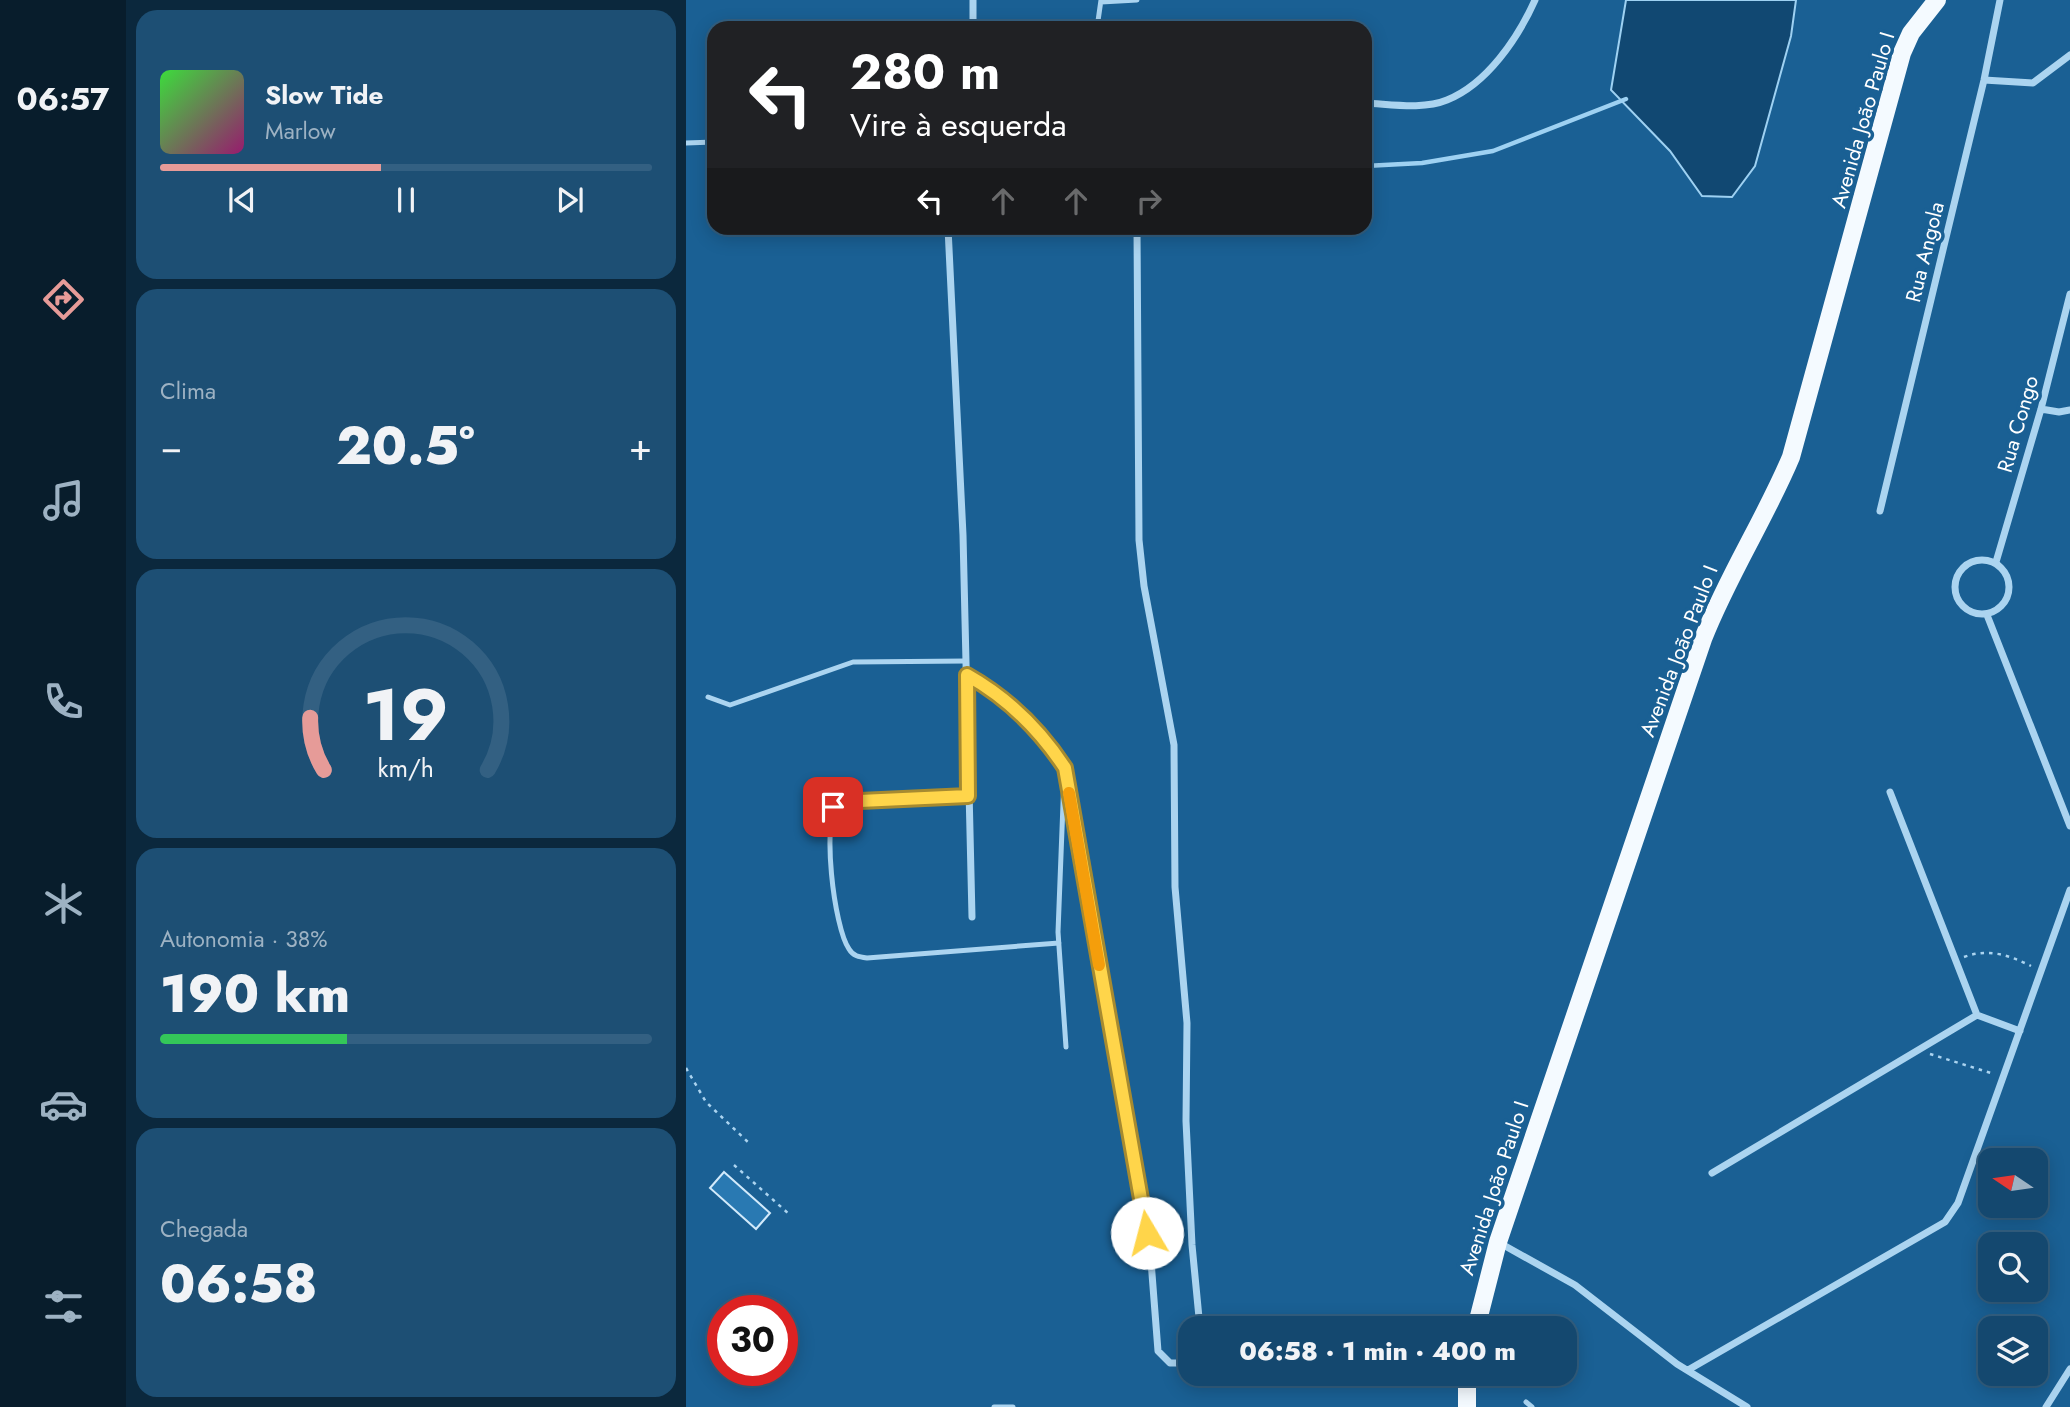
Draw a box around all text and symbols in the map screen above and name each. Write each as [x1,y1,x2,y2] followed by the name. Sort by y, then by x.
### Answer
[1824,29,1902,211] street label: Avenida João Paulo I
[850,37,1000,107] text: 280 m
[735,49,826,140] icon: left
[17,76,109,122] text: 06:57
[265,76,384,114] text: Slow Tide
[850,102,1067,148] text: Vire à esquerda
[265,114,336,148] text: Marlow
[223,181,261,219] icon: previous
[387,181,425,219] icon: pause
[551,181,589,219] icon: next
[911,182,949,220] icon: left
[984,182,1022,220] icon: ahead
[1057,182,1095,220] icon: ahead
[1130,182,1168,220] icon: right
[1898,199,1952,305] street label: Rua Angola
[39,275,88,324] icon: directions
[1990,372,2046,476] street label: Rua Congo
[160,374,216,408] text: Clima
[336,408,475,484] text: 20.5°
[160,419,182,474] text: −
[629,419,652,474] text: +
[39,476,88,525] icon: music
[1632,561,1726,741] street label: Avenida João Paulo I
[363,662,449,767] text: 19
[39,677,88,726] icon: phone
[378,749,434,785] text: km/h
[803,777,863,837] pin
[814,788,852,826] icon: arrive
[39,879,88,928] icon: climate
[160,922,328,956] text: Autonomia · 38%
[160,956,350,1032] text: 190 km
[39,1080,88,1129] icon: car
[1452,1097,1536,1279] street label: Avenida João Paulo I
[1978,1148,2048,1218] north arrow
[1978,1148,2048,1386] map controls
[1110,1196,1184,1270] position arrow
[160,1212,248,1246] text: Chegada
[1978,1232,2048,1302] button: search
[160,1246,317,1322] text: 06:58
[39,1282,88,1331] icon: filters
[707,1295,798,1386] speed limit sign: 30
[1978,1316,2048,1386] button: layers
[1239,1332,1516,1370] text: 06:58 · 1 min · 400 m

